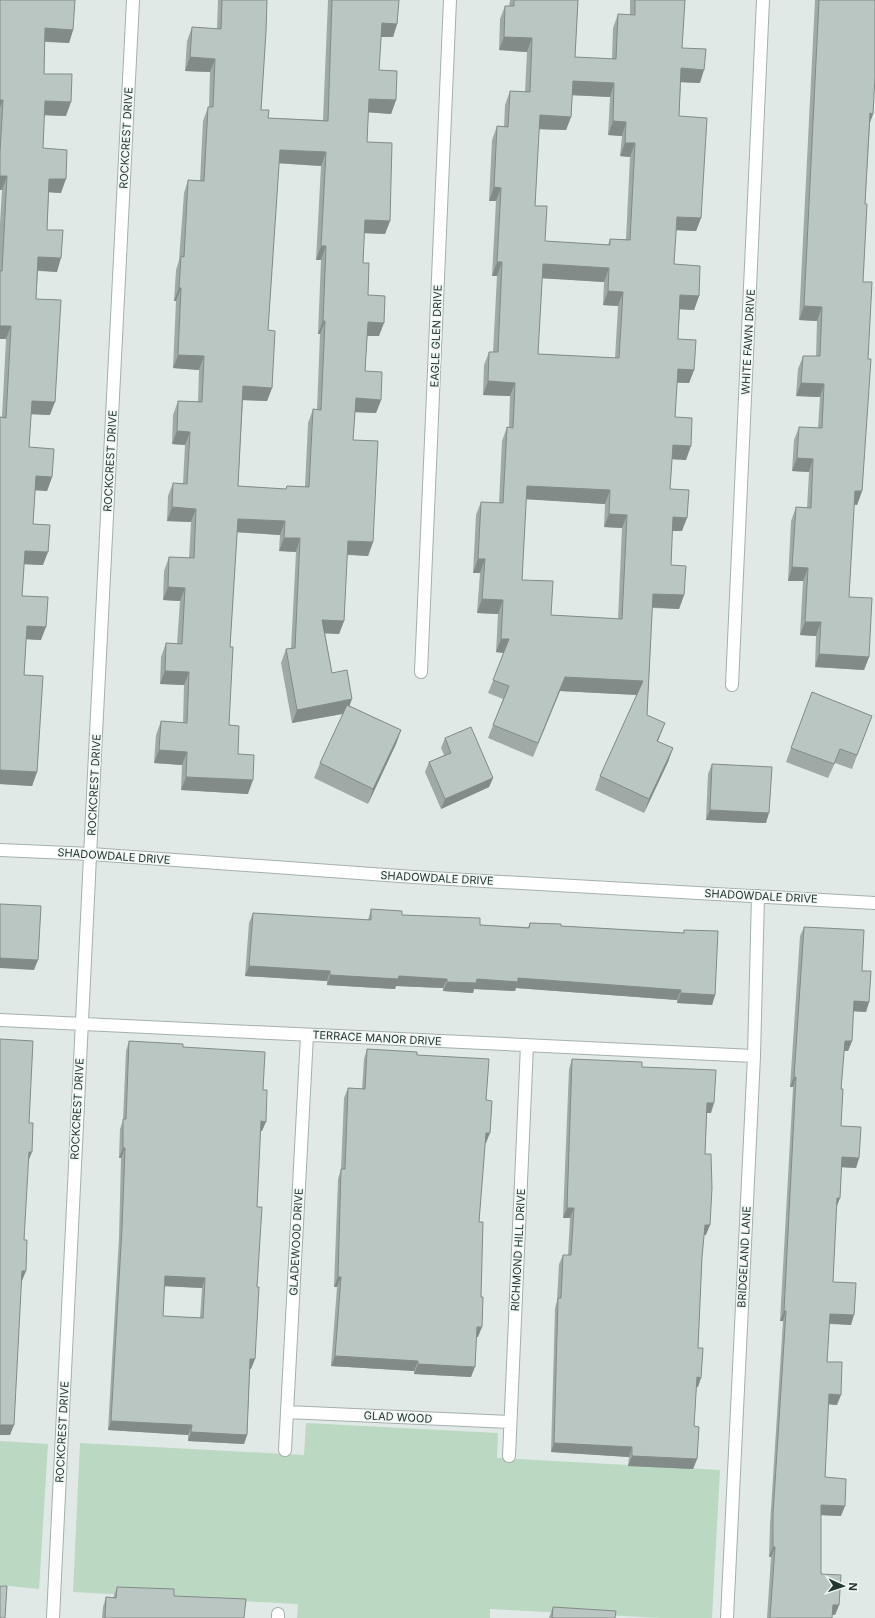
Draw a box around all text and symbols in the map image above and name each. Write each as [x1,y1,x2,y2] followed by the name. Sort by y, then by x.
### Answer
[116,87,136,189] street label: ROCKCREST DRIVE
[427,285,445,387] street label: EAGLE GLEN DRIVE
[738,289,758,395] street label: WHITE FAWN DRIVE
[100,410,120,512] street label: ROCKCREST DRIVE
[84,734,104,836] street label: ROCKCREST DRIVE
[57,845,171,867] street label: SHADOWDALE DRIVE
[380,868,494,888] street label: SHADOWDALE DRIVE
[704,886,818,906] street label: SHADOWDALE DRIVE
[312,1028,442,1048] street label: TERRACE MANOR DRIVE
[67,1058,87,1160] street label: ROCKCREST DRIVE
[286,1188,306,1296] street label: GLADEWOOD DRIVE
[508,1188,528,1312] street label: RICHMOND HILL DRIVE
[734,1206,754,1308] street label: BRIDGELAND LANE
[52,1381,72,1483] street label: ROCKCREST DRIVE
[363,1408,433,1426] street label: GLAD WOOD
[823,1566,863,1606] north arrow
[846,1582,860,1591] text: N

